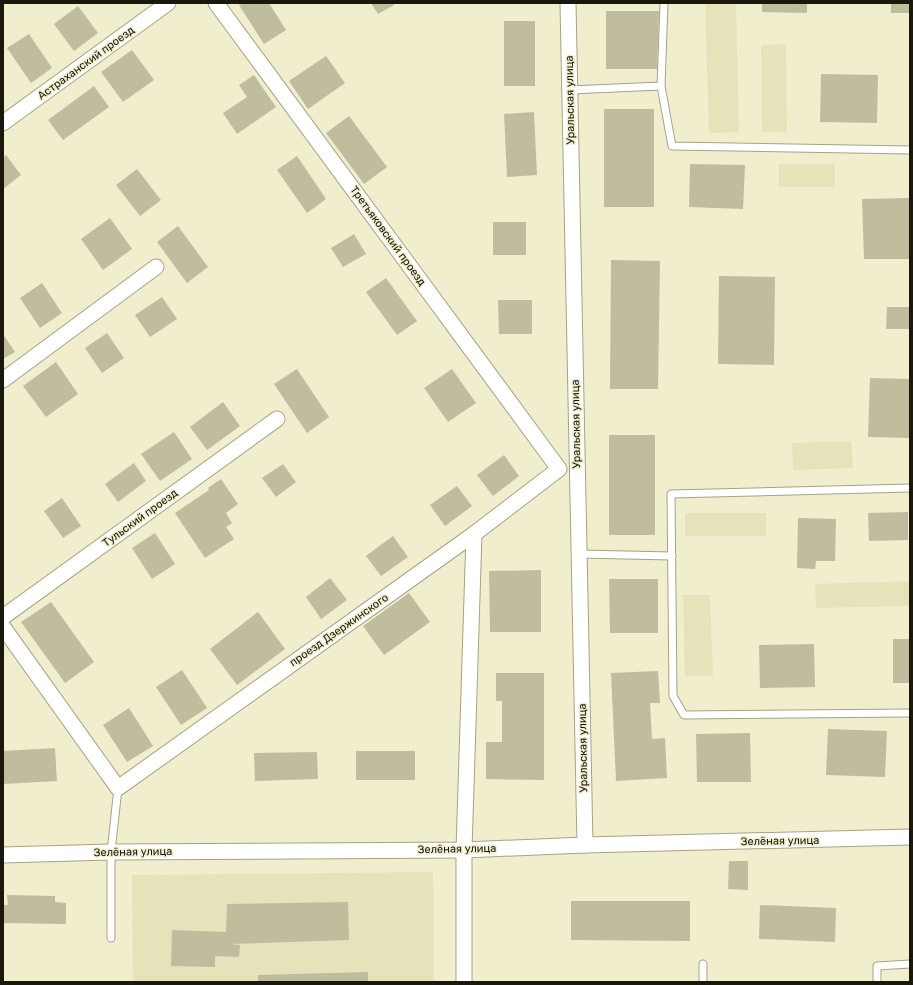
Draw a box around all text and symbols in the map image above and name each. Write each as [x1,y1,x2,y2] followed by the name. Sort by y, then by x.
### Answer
[35,23,137,102] street label: Астраханский проезд
[563,55,577,145] street label: Уральская улица
[347,184,429,289] street label: Третьяковский проезд
[569,379,583,469] street label: Уральская улица
[100,486,180,550] street label: Тульский проезд
[287,591,391,669] street label: проезд Дзержинского
[576,703,590,793] street label: Уральская улица
[741,834,819,848] street label: Зелёная улица
[418,842,496,856] street label: Зелёная улица
[94,845,172,859] street label: Зелёная улица

